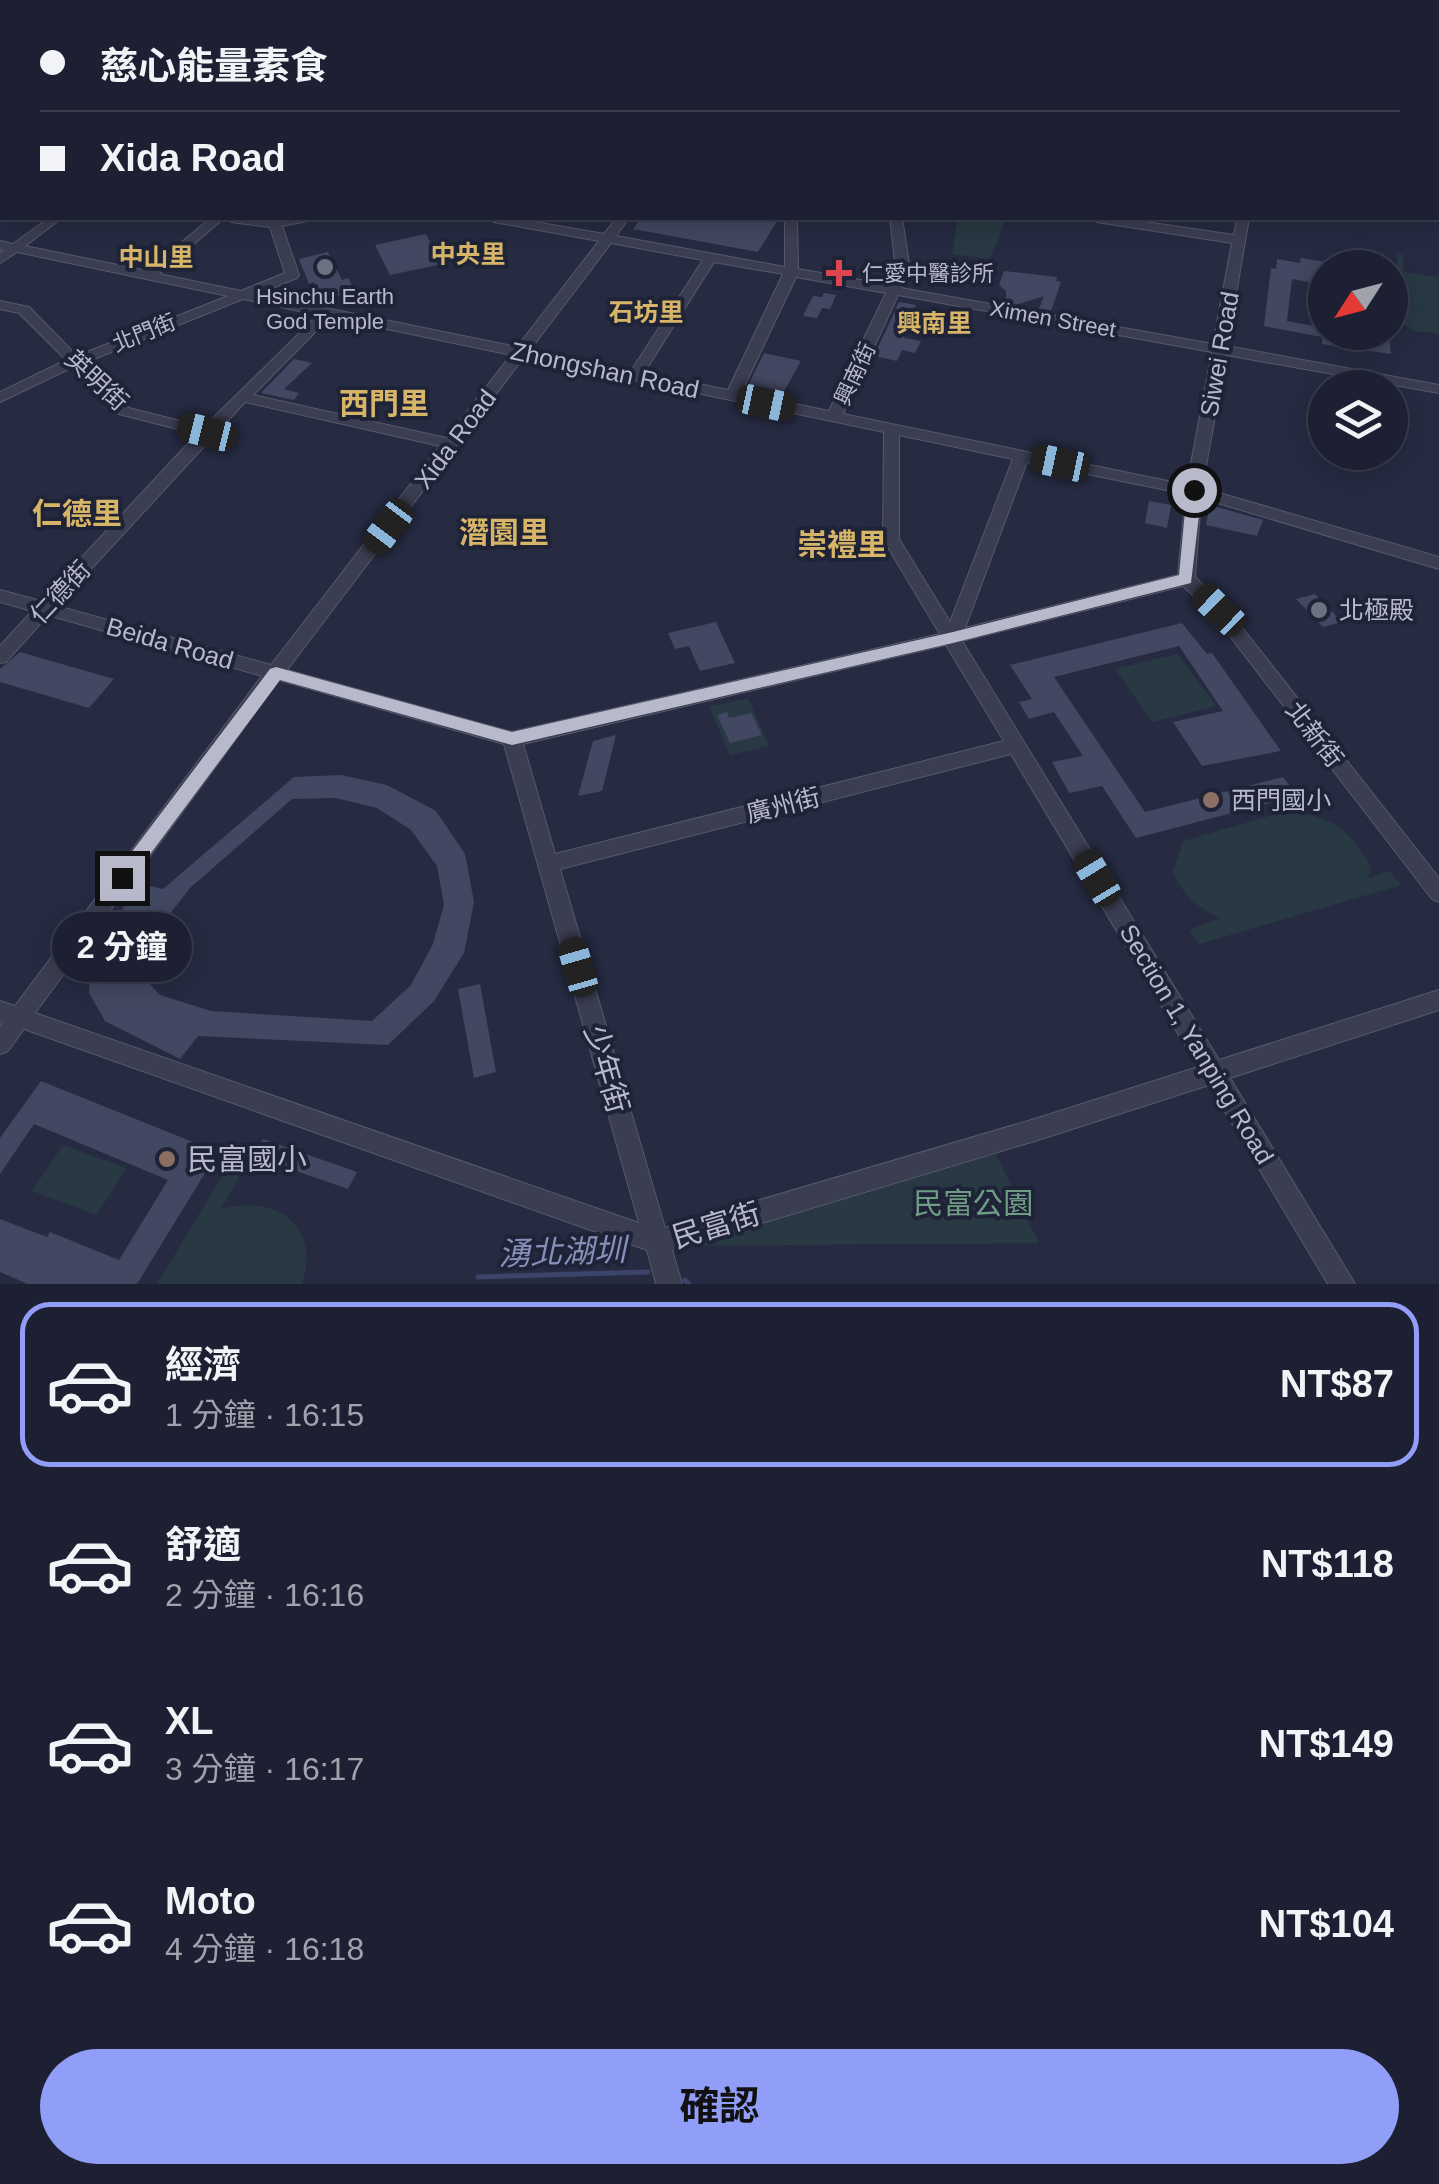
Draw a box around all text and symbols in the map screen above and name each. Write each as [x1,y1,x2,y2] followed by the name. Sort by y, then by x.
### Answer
[100,45,328,87] text: 慈心能量素食
[100,137,286,179] text: Xida Road
[430,240,506,268] district label: 中央里
[118,243,194,271] district label: 中山里
[1308,250,1408,350] north arrow
[1308,250,1408,470] map controls
[314,256,336,278] marker: Hsinchu Earth God Temple
[826,260,852,286] marker: 仁愛中醫診所
[862,261,994,286] place label: 仁愛中醫診所
[256,284,394,334] place label: Hsinchu Earth God Temple
[1194,289,1244,419] street label: Siwei Road
[988,296,1118,342] street label: Ximen Street
[608,298,684,326] district label: 石坊里
[109,309,179,357] street label: 北門街
[896,309,972,337] district label: 興南里
[508,336,702,404] street label: Zhongshan Road
[830,339,880,409] street label: 興南街
[60,344,134,416] street label: 英明街
[1308,370,1408,470] button: layers
[734,382,798,424] car
[409,384,501,494] street label: Xida Road
[339,387,429,420] district label: 西門里
[174,410,240,454] car
[1028,442,1092,484] car
[1172,468,1217,513] route start
[358,494,418,560] car
[32,497,122,530] district label: 仁德里
[459,516,549,549] district label: 潛園里
[797,528,887,561] district label: 崇禮里
[24,555,96,629] street label: 仁德街
[1187,578,1251,642] car
[1339,596,1414,624] place label: 北極殿
[1308,599,1330,621] marker: 北極殿
[103,612,237,674] street label: Beida Road
[1281,696,1349,772] street label: 北新街
[743,782,823,828] street label: 廣州街
[1231,786,1331,814] place label: 西門國小
[1200,789,1222,811] marker: 西門國小
[1069,845,1125,911] car
[100,856,145,901] route end
[52,913,192,983] callout: 2 分鐘
[1114,919,1280,1169] street label: Section 1, Yanping Road
[77,929,167,965] text: 2 分鐘
[555,934,601,1000] car
[579,1021,635,1117] street label: 少年街
[187,1143,307,1176] place label: 民富國小
[156,1148,178,1170] marker: 民富國小
[913,1187,1033,1220] park label: 民富公園
[668,1196,764,1254] street label: 民富街
[497,1232,631,1272] water label: 湧北湖圳
[45,1340,135,1430] icon: car
[165,1344,241,1386] text: 經濟
[1280,1363,1394,1405] text: NT$87
[165,1397,364,1433] text: 1 分鐘 · 16:15
[45,1520,135,1610] icon: car
[165,1524,241,1566] text: 舒適
[1261,1543,1394,1585] text: NT$118
[165,1577,364,1613] text: 2 分鐘 · 16:16
[45,1700,135,1790] icon: car
[165,1700,214,1742] text: XL
[1259,1723,1394,1765] text: NT$149
[165,1751,364,1787] text: 3 分鐘 · 16:17
[45,1880,135,1970] icon: car
[165,1880,256,1922] text: Moto
[1259,1903,1394,1945] text: NT$104
[165,1931,364,1967] text: 4 分鐘 · 16:18
[40,2049,1399,2164] button: 確認

